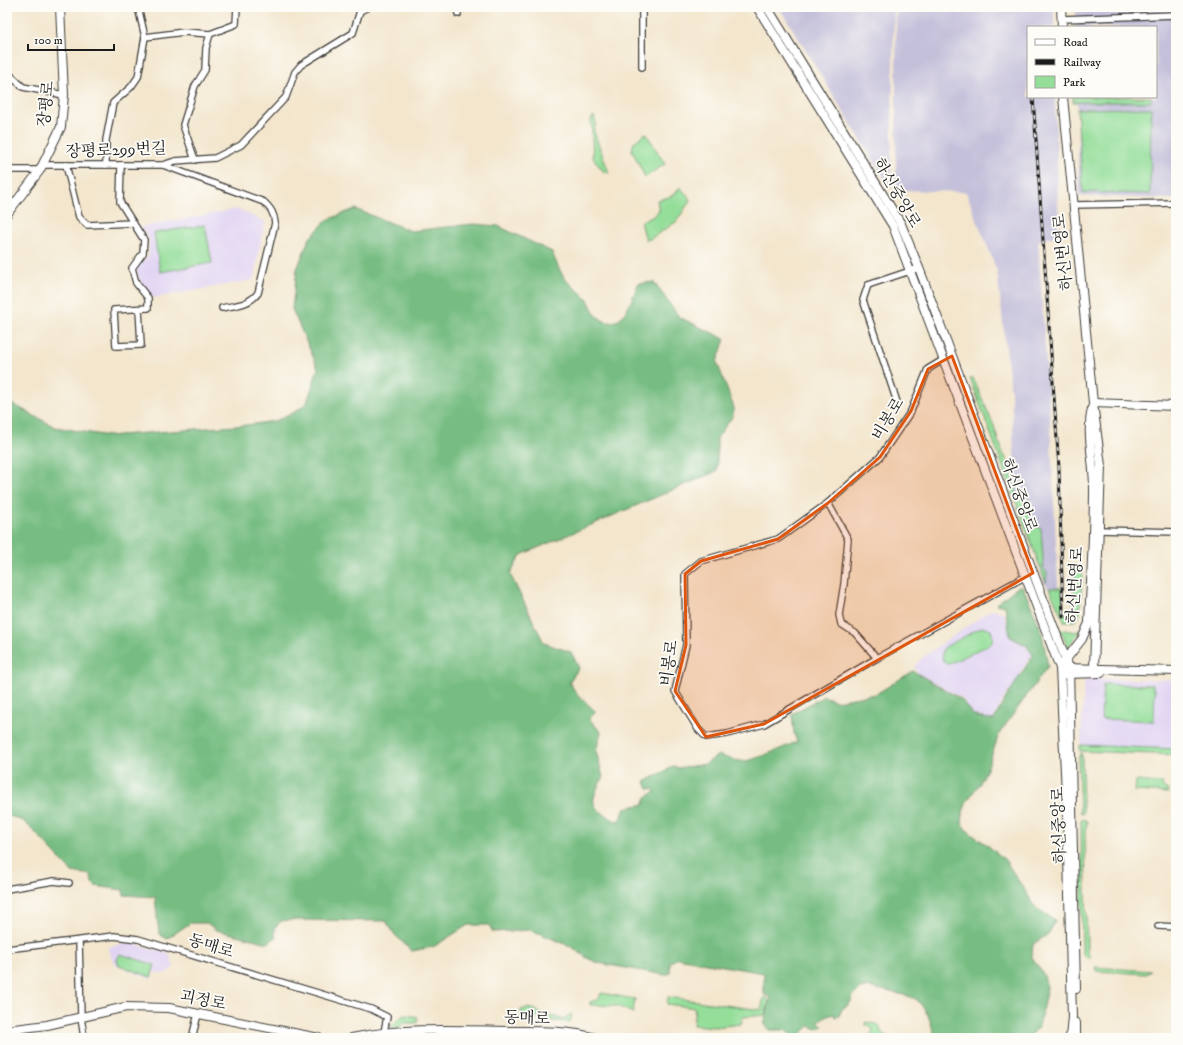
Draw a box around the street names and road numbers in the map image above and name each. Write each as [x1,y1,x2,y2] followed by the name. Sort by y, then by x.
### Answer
[34,79,58,128] street label: 장평로
[65,138,167,162] street label: 장평로299번길
[869,155,925,232] street label: 하신중앙로
[1049,212,1077,291] street label: 하신번영로
[867,394,909,444] street label: 비봉로
[996,455,1042,535] street label: 하신중앙로
[1062,545,1088,624] street label: 하신번영로
[656,638,682,687] street label: 비봉로
[1048,785,1070,864] street label: 하신중앙로
[186,930,237,962] street label: 동매로
[178,986,228,1014] street label: 괴정로
[503,1007,551,1029] street label: 동매로

